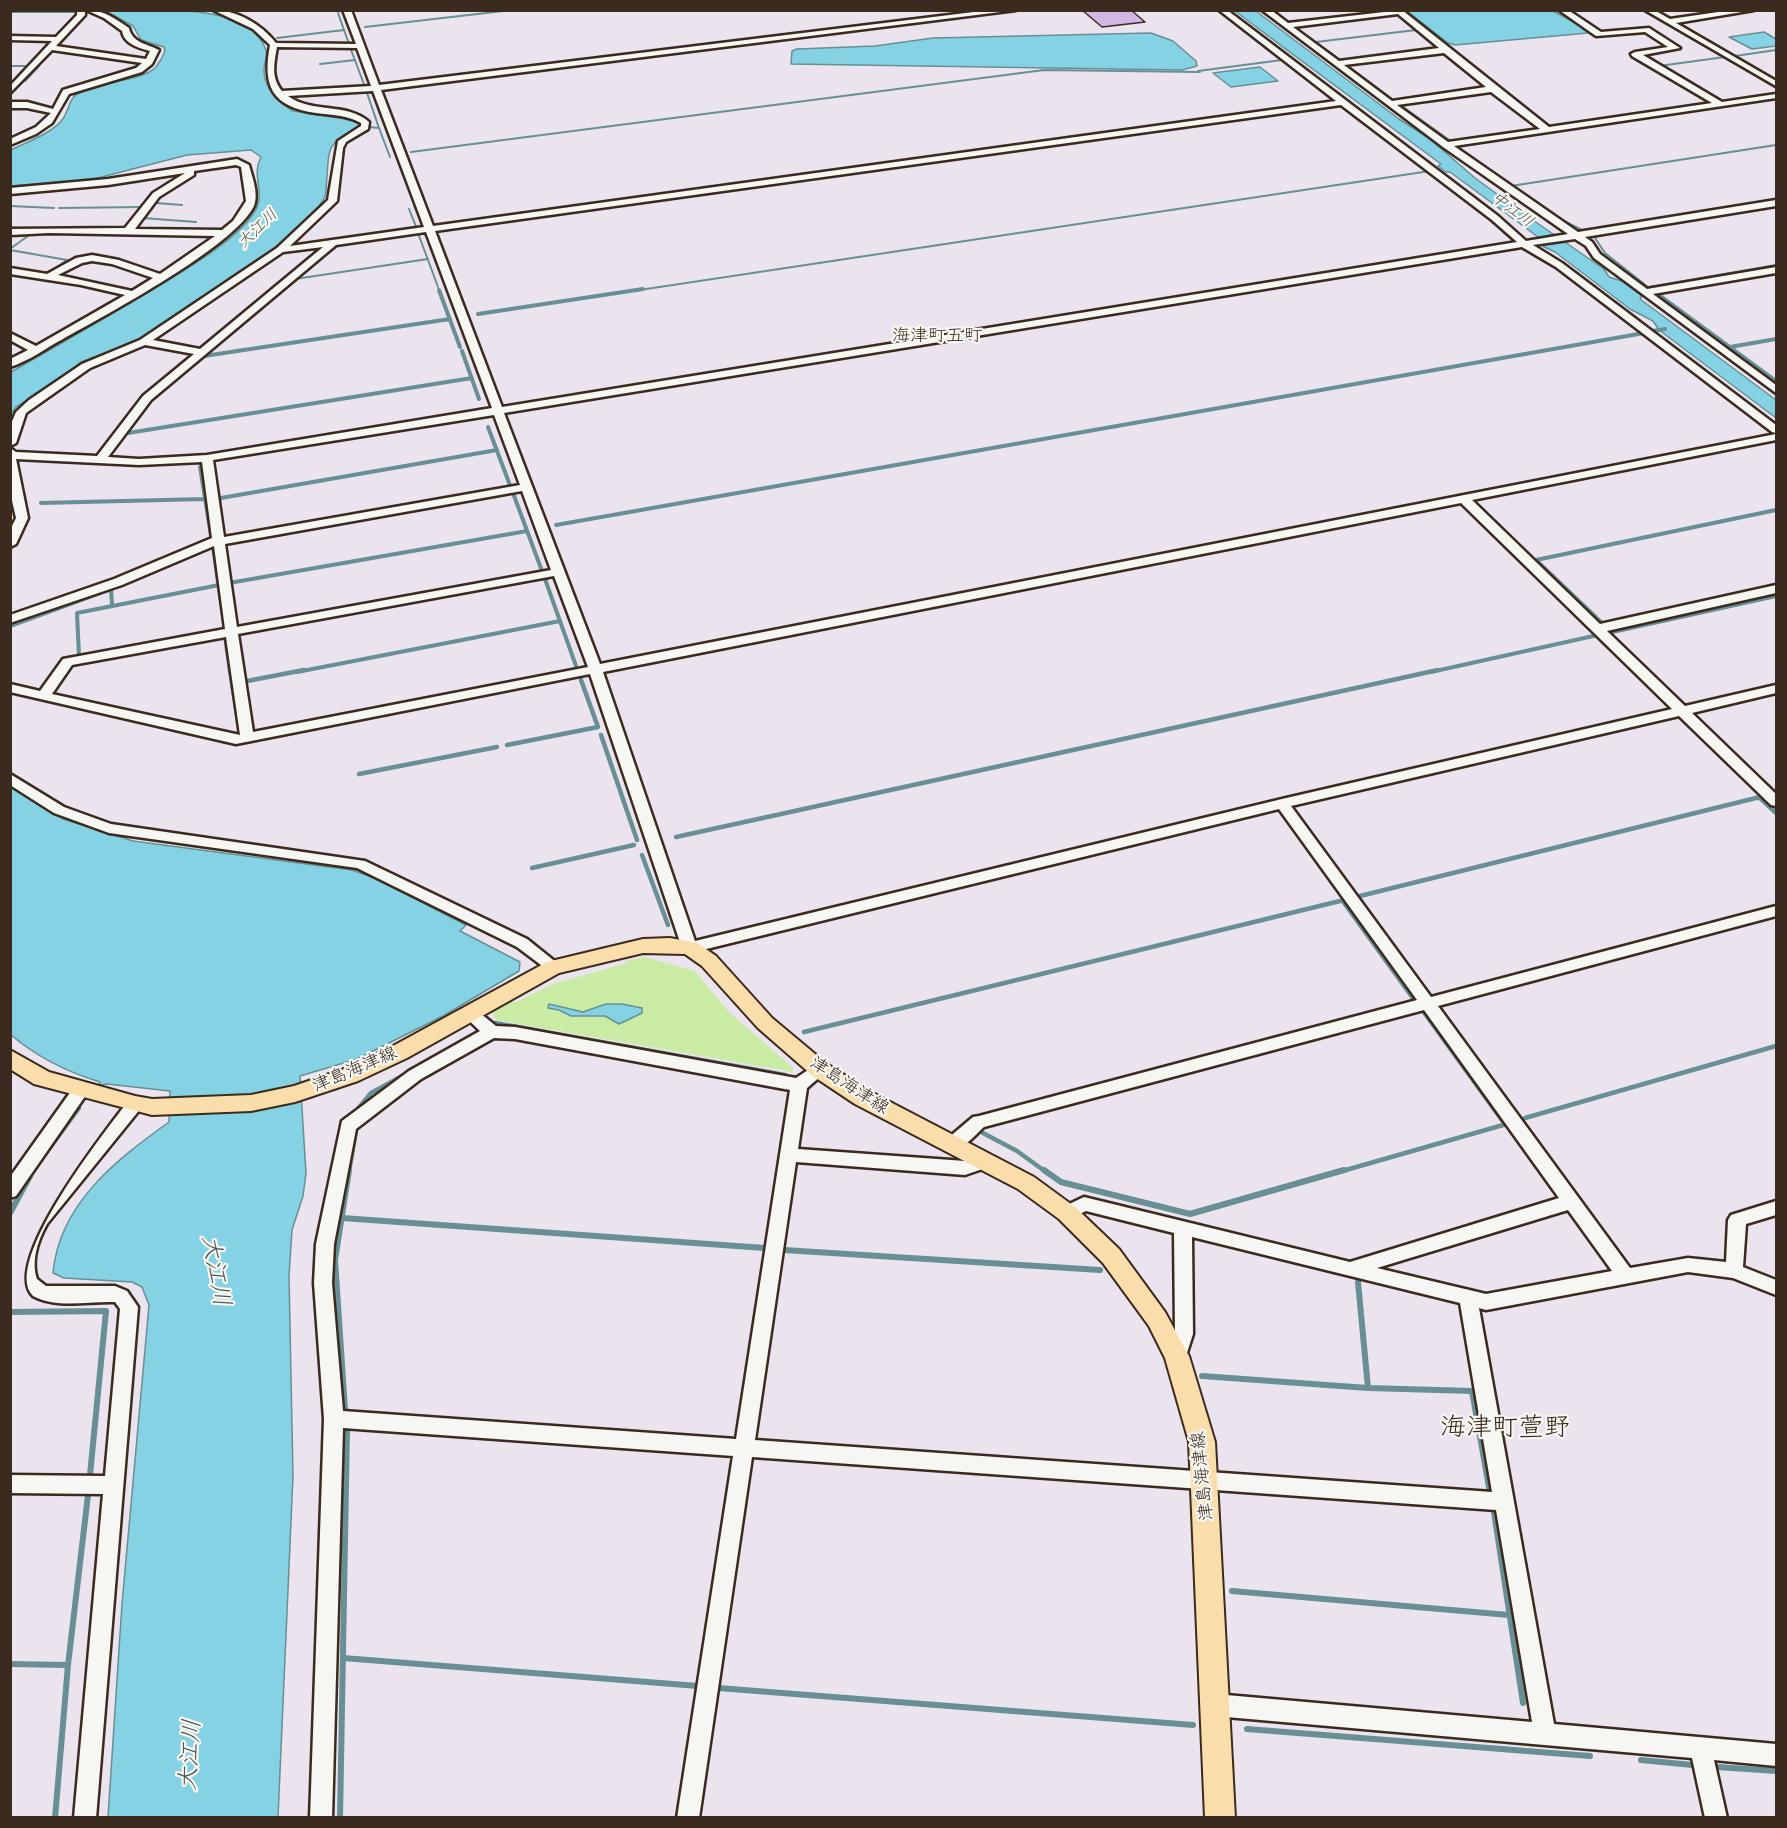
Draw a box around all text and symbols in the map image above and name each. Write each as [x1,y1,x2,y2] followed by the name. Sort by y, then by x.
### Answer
[1487,188,1537,232] water label: 中江川
[234,205,282,253] water label: 大江川
[892,325,982,347] district label: 海津町五町
[309,1042,401,1098] street label: 津島海津線
[805,1052,893,1120] street label: 津島海津線
[195,1233,235,1309] water label: 大江川
[1440,1412,1570,1444] district label: 海津町萱野
[1188,1430,1218,1522] street label: 津島海津線
[174,1718,208,1792] water label: 大江川

